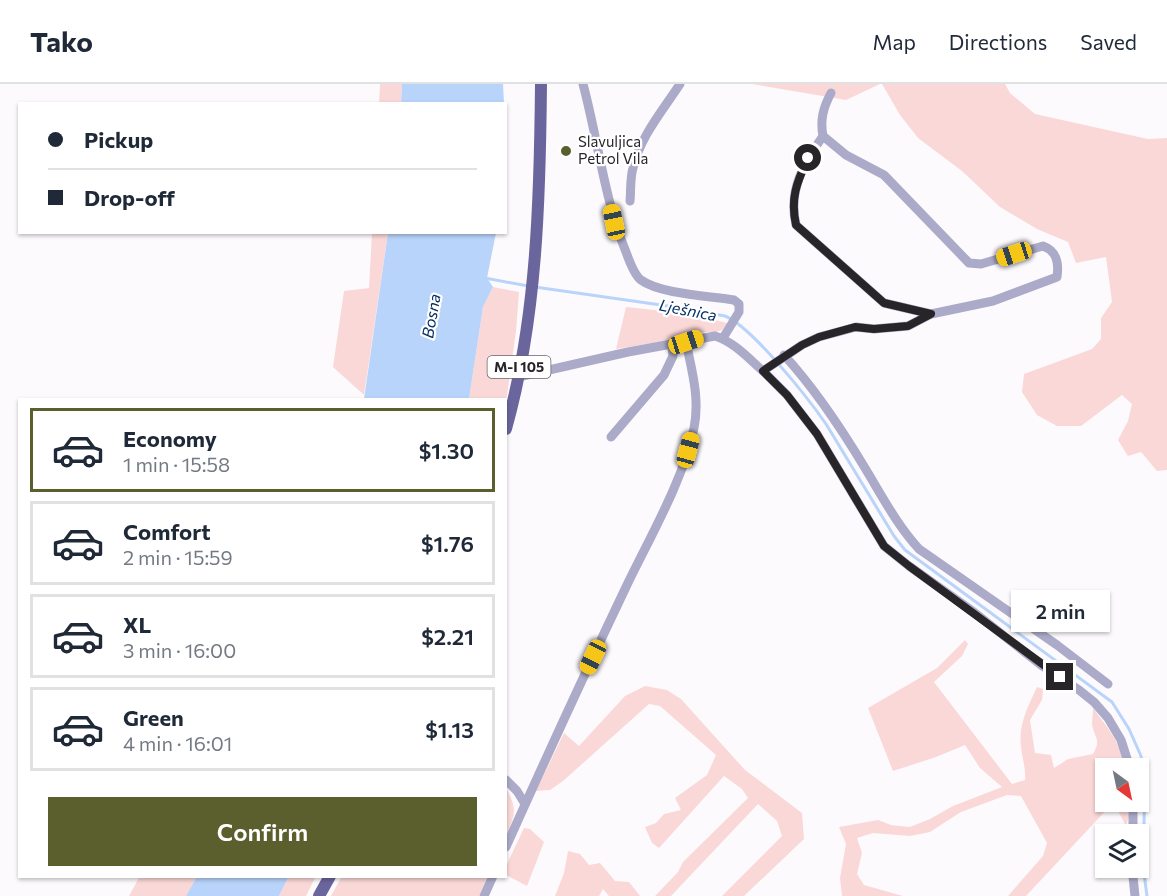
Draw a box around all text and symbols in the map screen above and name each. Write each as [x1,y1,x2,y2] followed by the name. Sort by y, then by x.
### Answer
[30,24,93,58] text: Tako
[873,29,916,54] text: Map
[949,29,1047,54] text: Directions
[1080,29,1137,54] text: Saved
[84,126,153,153] text: Pickup
[578,132,648,167] place label: Slavuljica Petrol Vila
[559,144,573,158] marker: Slavuljica Petrol Vila
[794,144,821,171] route start
[84,184,175,211] text: Drop-off
[601,203,627,241] car
[994,240,1034,268] car
[417,292,444,339] water label: Bosna
[658,295,719,324] water label: Lješnica
[666,328,706,356] car
[488,356,550,378] road number: M-I 105
[51,423,105,477] icon: car
[123,425,217,452] text: Economy
[675,430,701,470] car
[419,437,474,464] text: $1.30
[123,452,230,476] text: 1 min · 15:58
[51,516,105,570] icon: car
[123,518,211,545] text: Comfort
[421,530,474,557] text: $1.76
[123,545,233,569] text: 2 min · 15:59
[1010,590,1110,632] callout: 2 min
[1036,599,1085,623] text: 2 min
[51,609,105,663] icon: car
[123,611,151,638] text: XL
[421,623,474,650] text: $2.21
[577,637,609,677] car
[123,638,236,662] text: 3 min · 16:00
[1046,663,1073,690] route end
[51,702,105,756] icon: car
[123,704,184,731] text: Green
[425,716,474,743] text: $1.13
[123,731,232,755] text: 4 min · 16:01
[1095,758,1149,812] north arrow
[1095,758,1149,878] map controls
[48,797,477,866] button: Confirm
[1095,824,1149,878] button: layers

